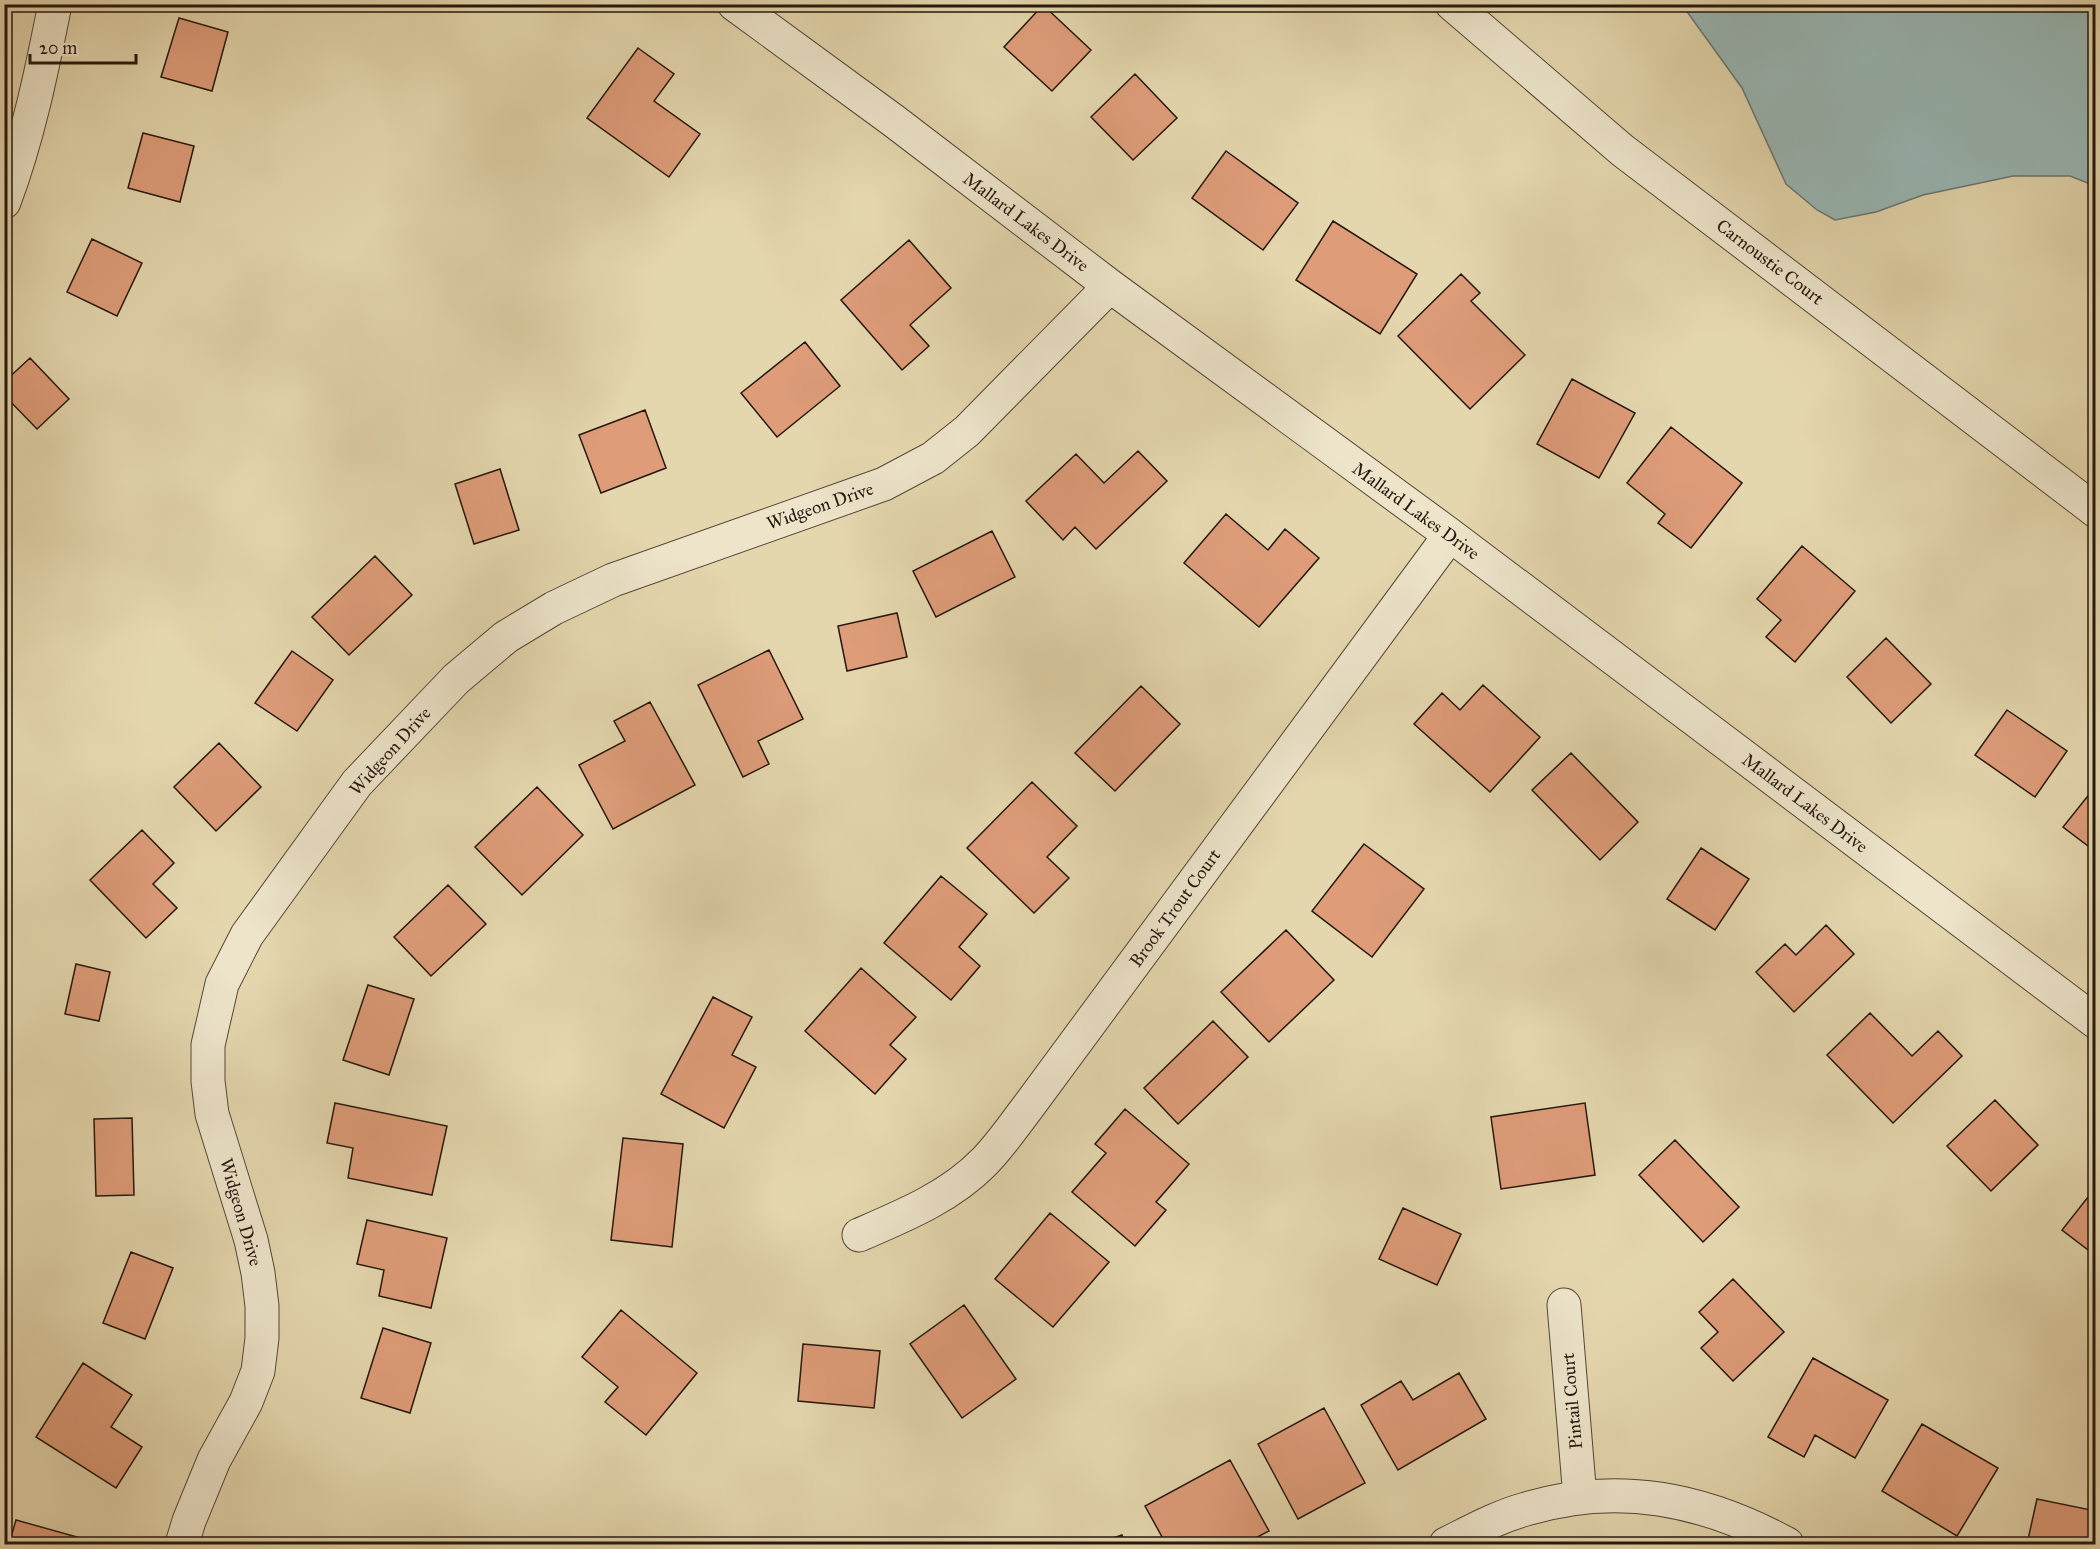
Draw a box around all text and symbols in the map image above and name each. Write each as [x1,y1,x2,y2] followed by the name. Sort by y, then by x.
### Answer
[30,27,136,65] scale bar
[39,37,77,59] text: 20 m
[959,168,1093,276] street label: Mallard Lakes Drive
[1712,215,1828,310] street label: Carnoustie Court
[1348,458,1484,564] street label: Mallard Lakes Drive
[764,477,877,535] street label: Widgeon Drive
[345,702,436,800] street label: Widgeon Drive
[1738,749,1872,857] street label: Mallard Lakes Drive
[1125,844,1226,971] street label: Brook Trout Court
[214,1155,267,1269] street label: Widgeon Drive
[1557,1351,1587,1450] street label: Pintail Court

